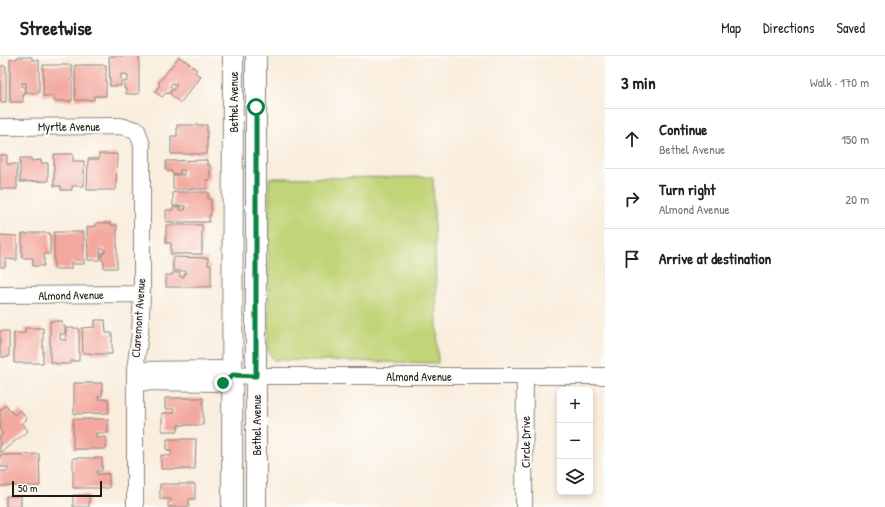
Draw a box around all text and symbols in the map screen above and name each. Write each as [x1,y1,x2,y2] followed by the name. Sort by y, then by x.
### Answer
[20,15,92,41] text: Streetwise
[721,18,741,37] text: Map
[763,18,814,37] text: Directions
[836,18,865,37] text: Saved
[225,71,242,133] street label: Bethel Avenue
[621,71,656,94] text: 3 min
[810,73,869,91] text: Walk · 170 m
[247,98,265,116] route start
[38,118,100,135] street label: Myrtle Avenue
[659,119,707,140] text: Continue
[621,128,643,150] icon: ahead
[841,130,869,148] text: 150 m
[659,140,725,158] text: Bethel Avenue
[659,179,715,200] text: Turn right
[621,188,643,210] icon: right
[845,190,869,208] text: 20 m
[659,200,730,218] text: Almond Avenue
[621,248,643,270] icon: arrive
[659,248,771,269] text: Arrive at destination
[127,277,149,358] street label: Claremont Avenue
[38,286,104,304] street label: Almond Avenue
[386,368,452,385] street label: Almond Avenue
[214,374,232,392] route end
[557,387,593,495] map controls
[557,387,593,423] button: +
[248,394,265,456] street label: Bethel Avenue
[517,416,534,468] street label: Circle Drive
[557,423,593,459] button: −
[557,459,593,495] button: layers
[12,479,102,498] scale bar
[18,481,38,495] text: 50 m

